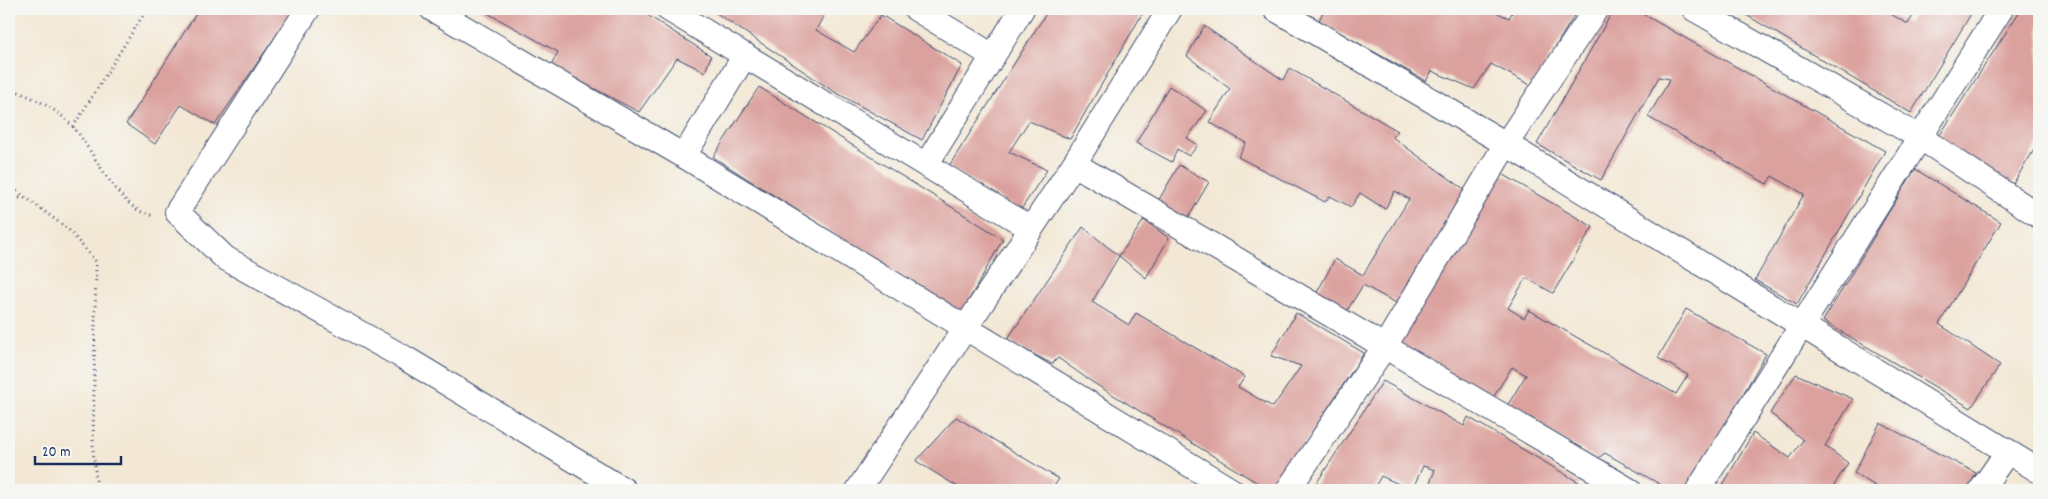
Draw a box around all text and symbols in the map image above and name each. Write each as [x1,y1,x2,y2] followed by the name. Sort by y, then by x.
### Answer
[35,434,121,466] scale bar
[42,442,70,464] text: 20 m

